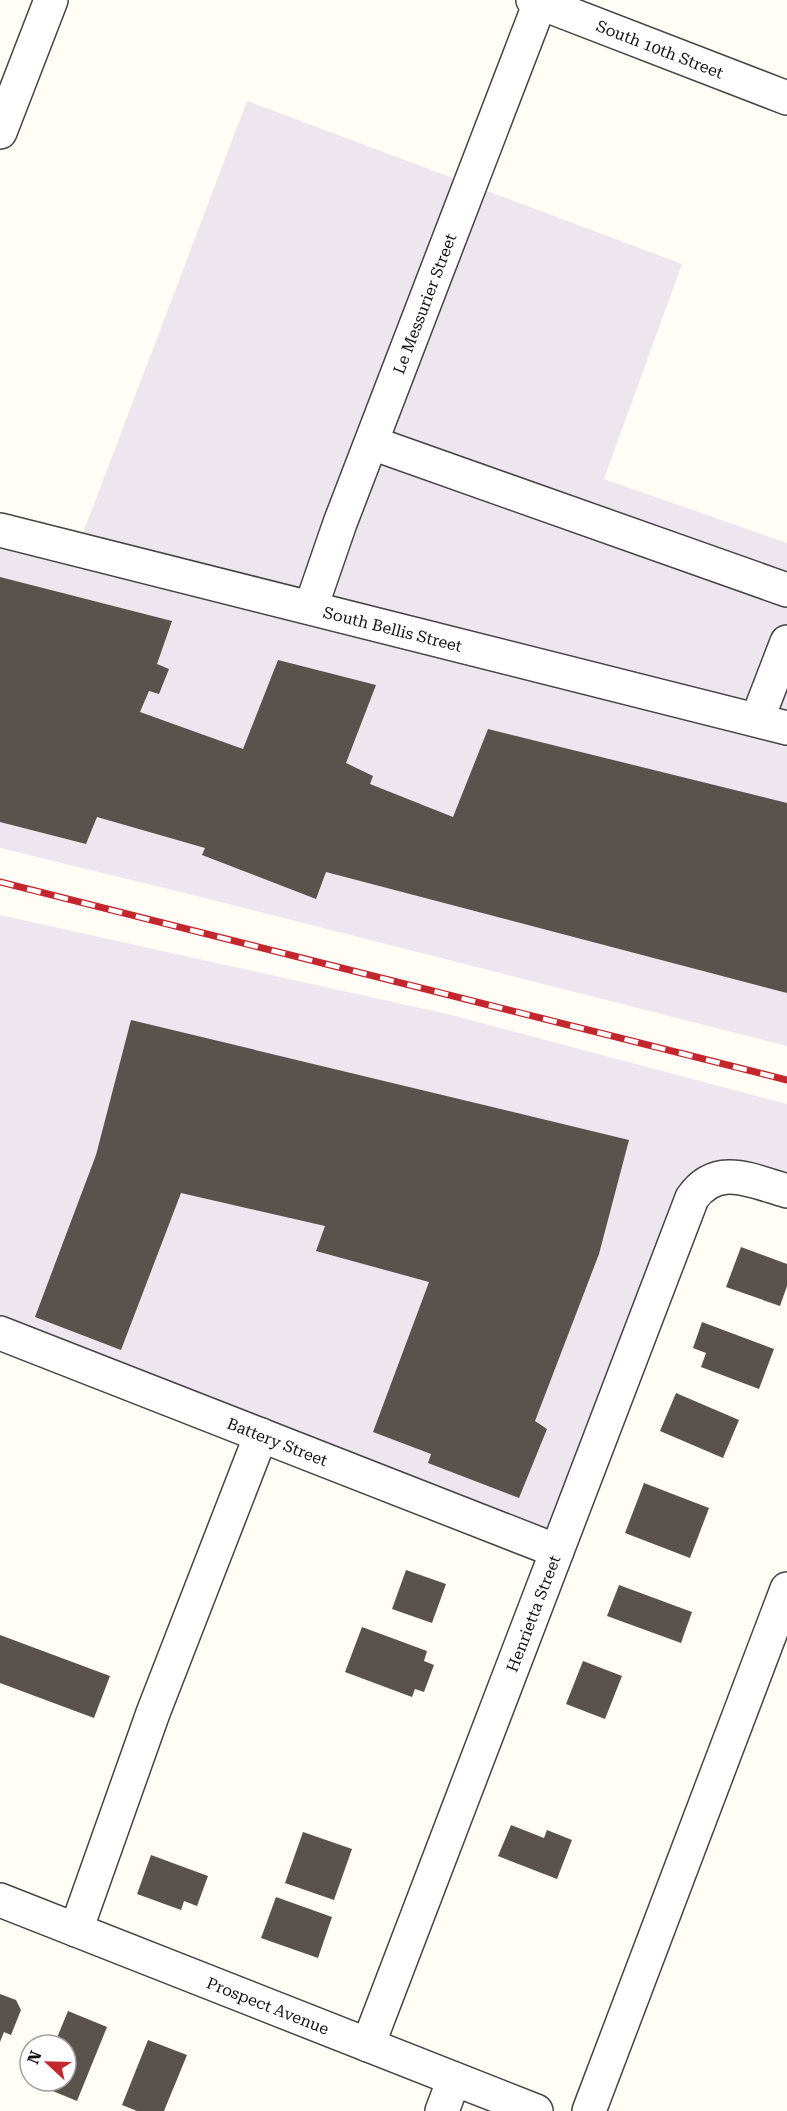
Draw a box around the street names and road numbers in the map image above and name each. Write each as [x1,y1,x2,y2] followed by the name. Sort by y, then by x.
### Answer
[594,16,726,82] street label: South 10th Street
[389,231,460,376] street label: Le Messurier Street
[321,602,464,655] street label: South Bellis Street
[225,1413,330,1470] street label: Battery Street
[502,1552,564,1675] street label: Henrietta Street
[204,1973,332,2038] street label: Prospect Avenue

